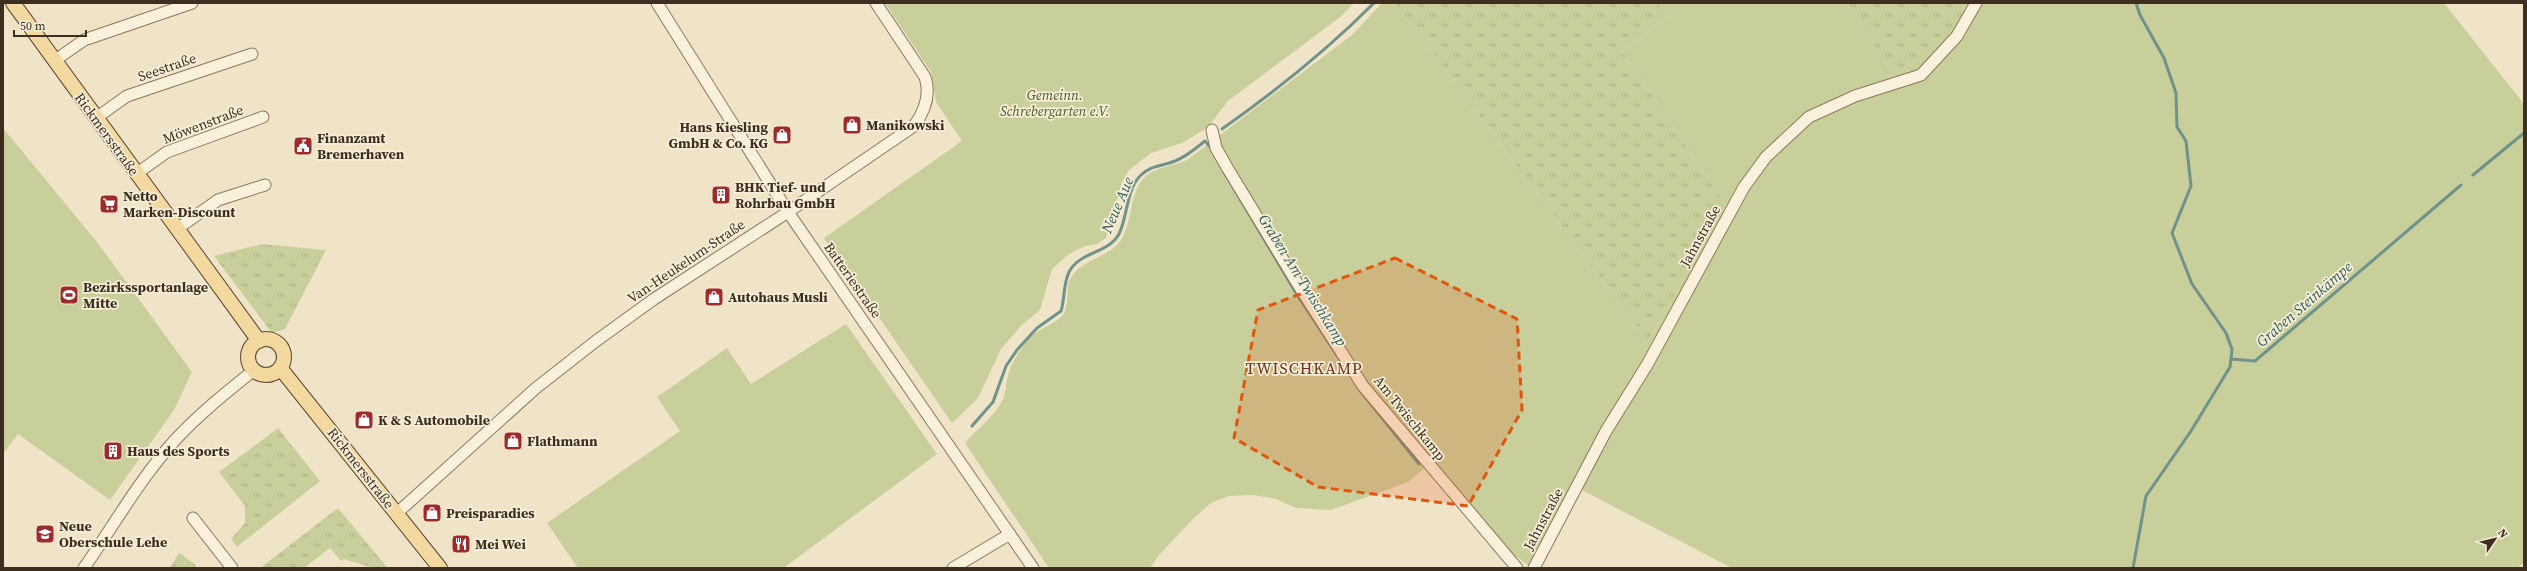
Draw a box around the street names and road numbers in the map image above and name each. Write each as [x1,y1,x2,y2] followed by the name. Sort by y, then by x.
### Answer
[135,48,199,86] street label: Seestraße
[70,88,144,180] street label: Rickmersstraße
[160,99,246,149] street label: Möwenstraße
[1674,201,1725,271] street label: Jahnstraße
[623,214,749,308] street label: Van-Heukelum-Straße
[819,238,887,322] street label: Batteriestraße
[1369,371,1451,465] street label: Am Twischkamp
[323,423,399,513] street label: Rickmersstraße
[1518,484,1568,555] street label: Jahnstraße

